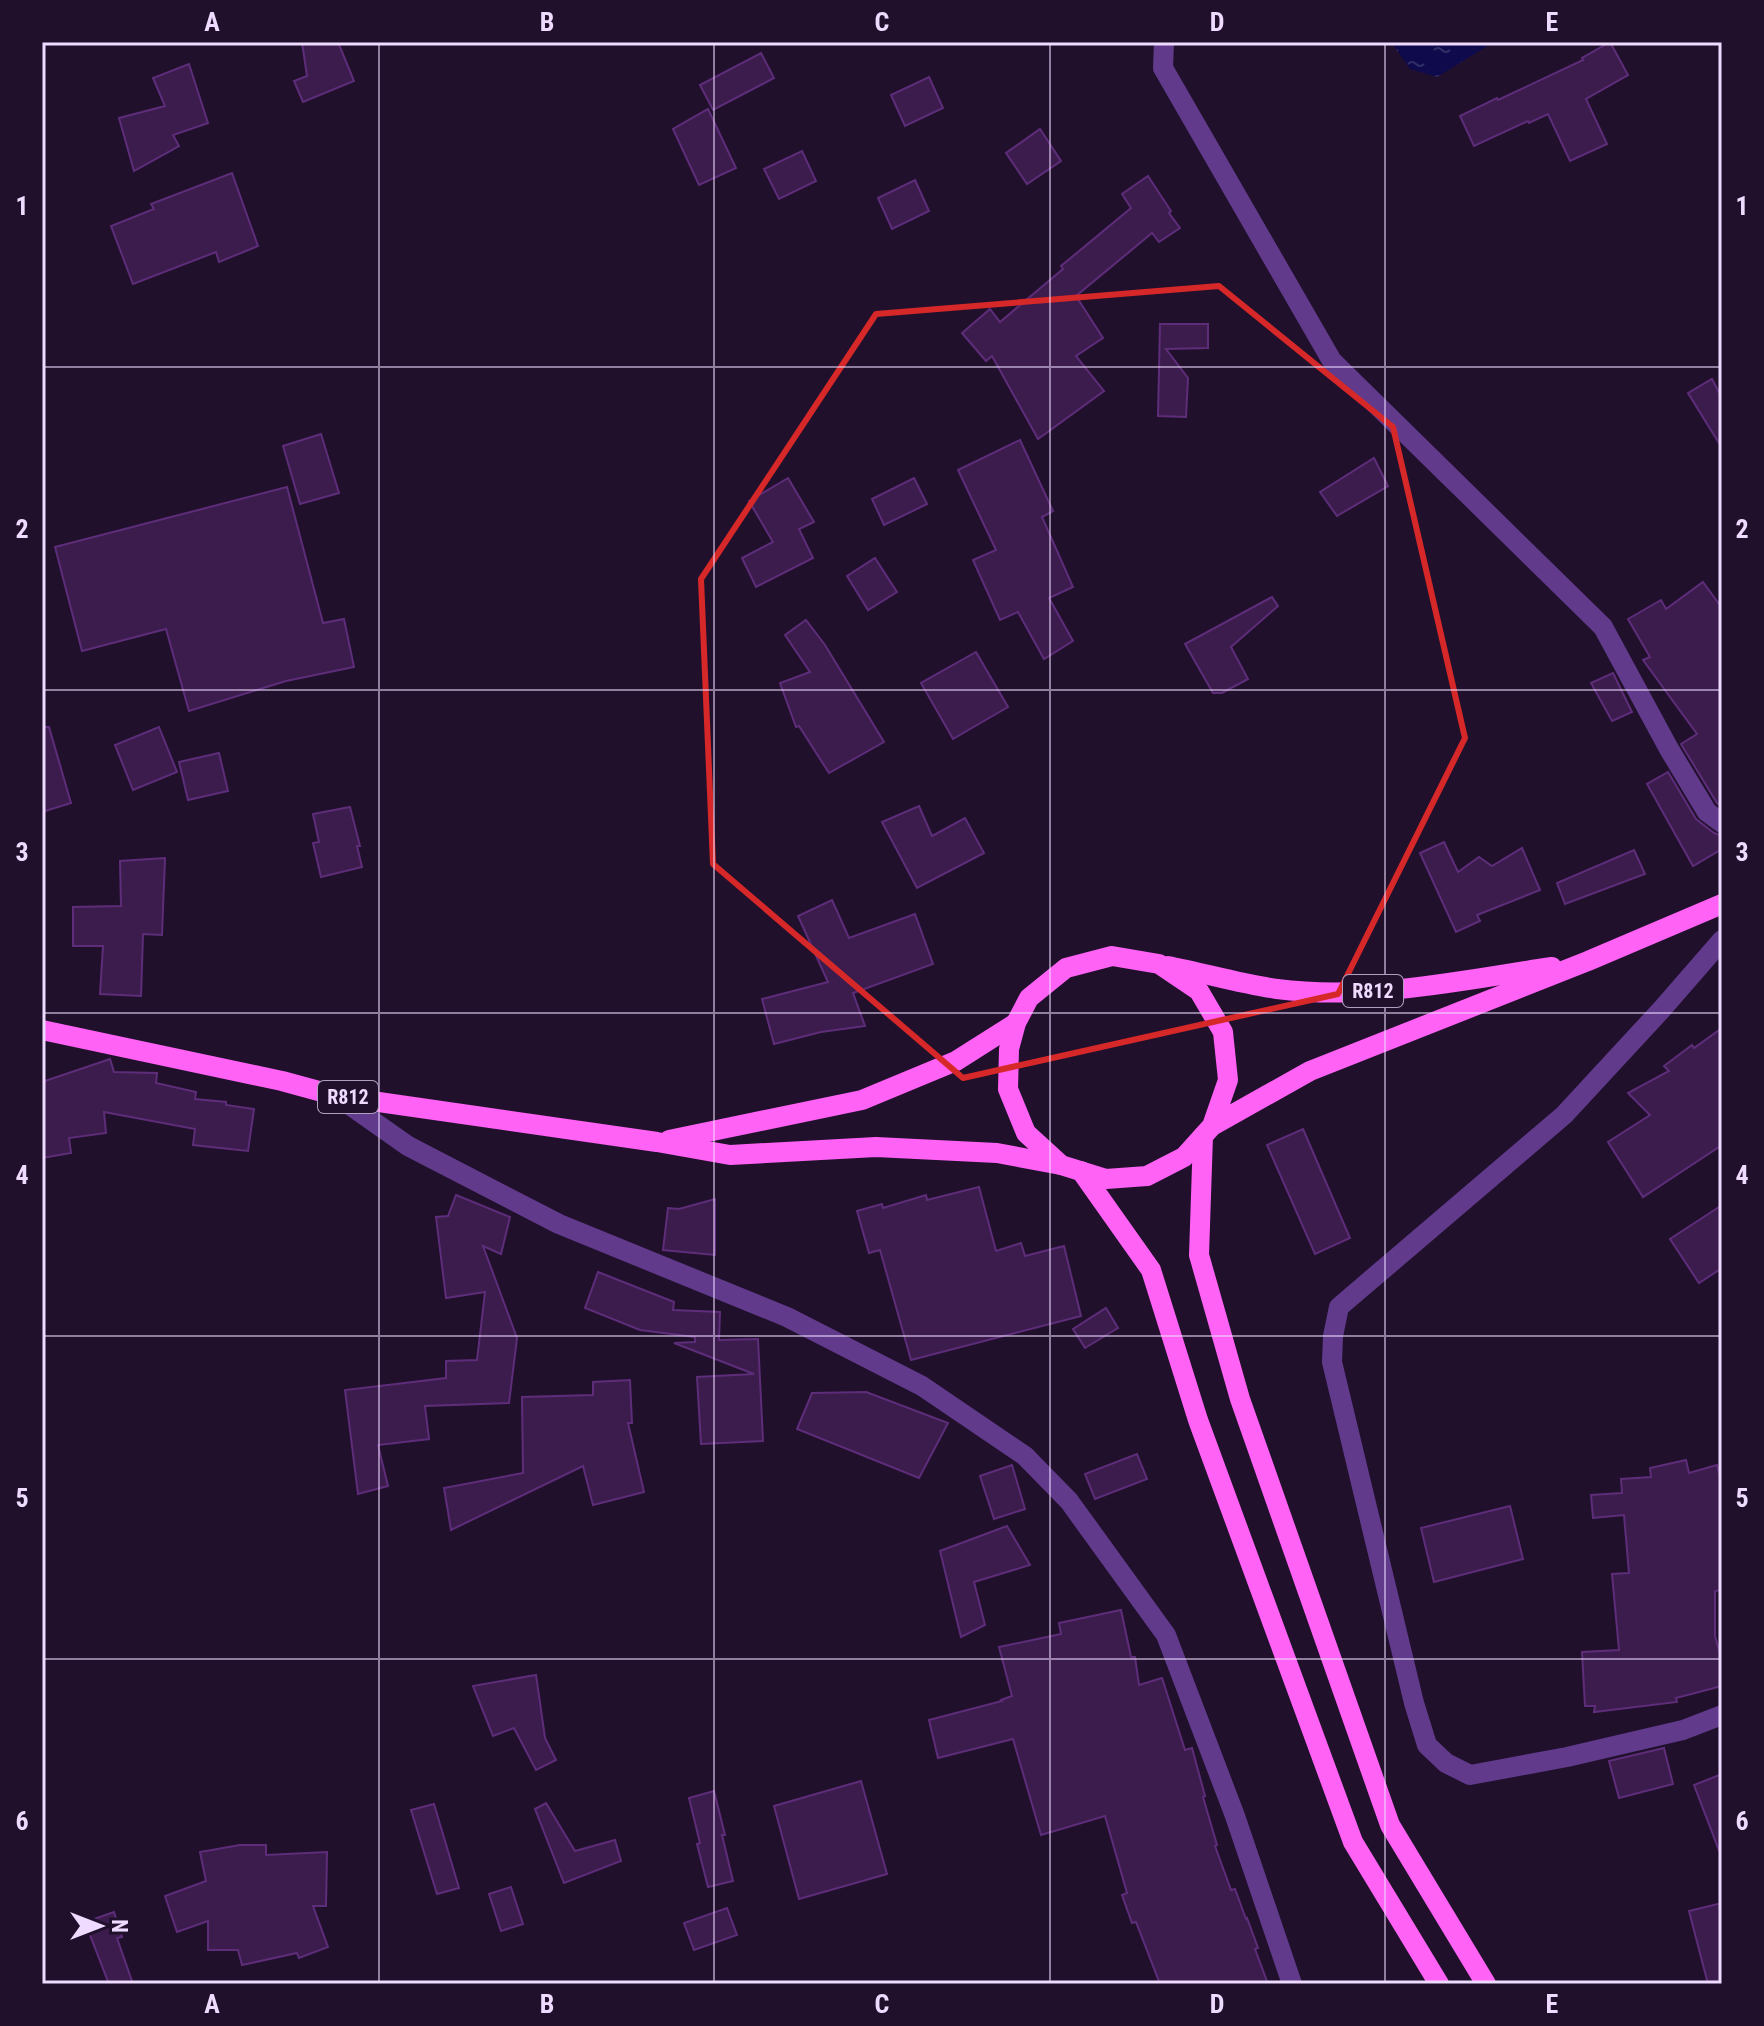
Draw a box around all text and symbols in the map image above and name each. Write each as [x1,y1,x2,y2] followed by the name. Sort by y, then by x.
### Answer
[204,7,220,37] text: A
[540,7,554,37] text: B
[875,7,890,37] text: C
[1210,7,1224,37] text: D
[1546,7,1559,37] text: E
[15,191,29,221] text: 1
[1735,191,1749,221] text: 1
[15,514,29,544] text: 2
[1735,514,1749,544] text: 2
[15,837,29,867] text: 3
[1735,837,1749,867] text: 3
[1343,975,1403,1007] road number: R812
[318,1081,378,1113] road number: R812
[15,1160,29,1190] text: 4
[1735,1160,1749,1190] text: 4
[15,1483,29,1513] text: 5
[1735,1483,1749,1513] text: 5
[15,1806,29,1836] text: 6
[1735,1806,1749,1836] text: 6
[60,1886,140,1966] north arrow
[107,1919,132,1933] text: N
[204,1989,220,2019] text: A
[540,1989,554,2019] text: B
[875,1989,890,2019] text: C
[1210,1989,1224,2019] text: D
[1546,1989,1559,2019] text: E

